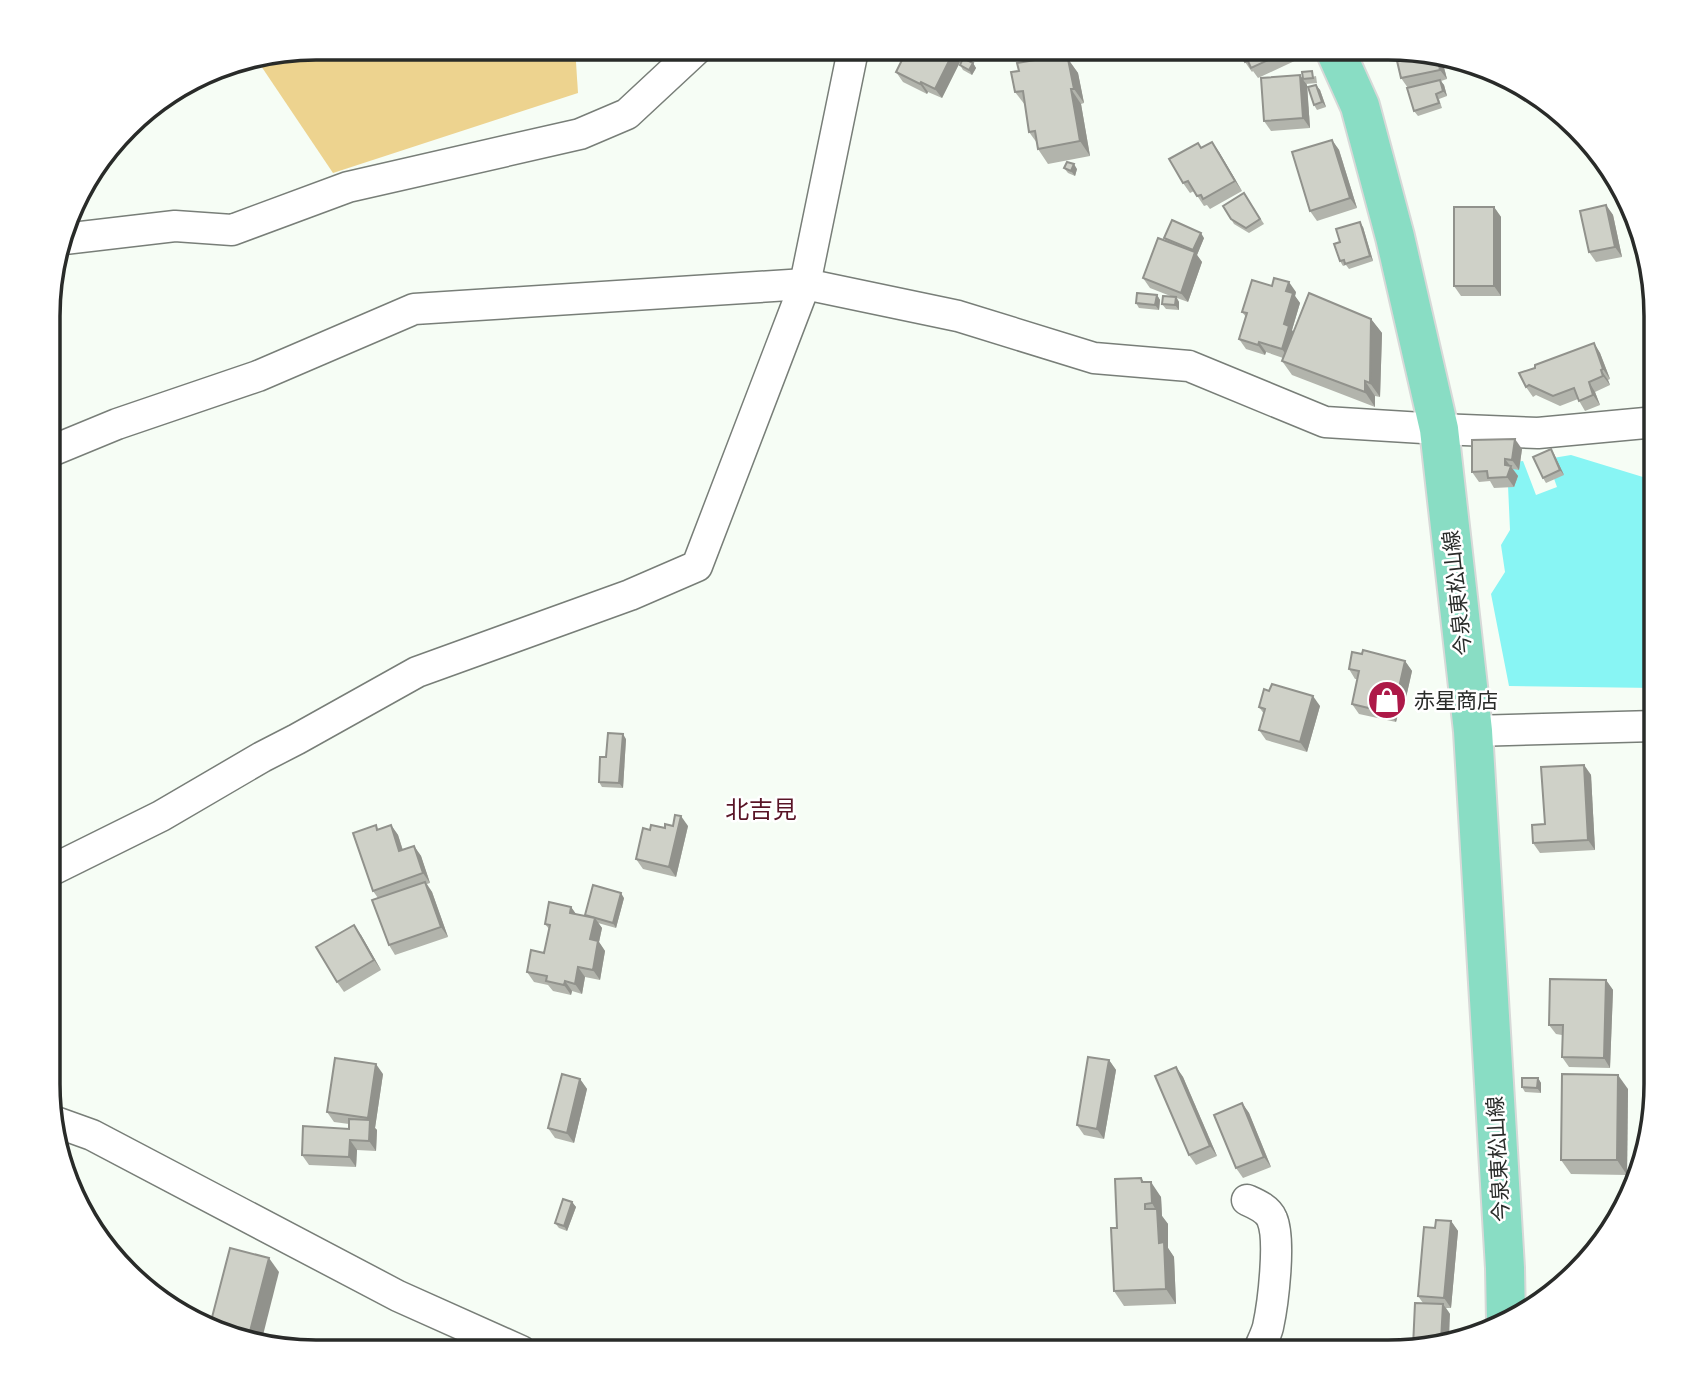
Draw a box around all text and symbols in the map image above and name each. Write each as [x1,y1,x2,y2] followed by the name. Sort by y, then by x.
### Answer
[1437,529,1477,657] street label: 今泉東松山線
[1366,679,1408,721] shop icon: 赤星商店
[1414,687,1498,714] place label: 赤星商店
[725,794,797,825] district label: 北吉見
[1481,1095,1515,1223] street label: 今泉東松山線

